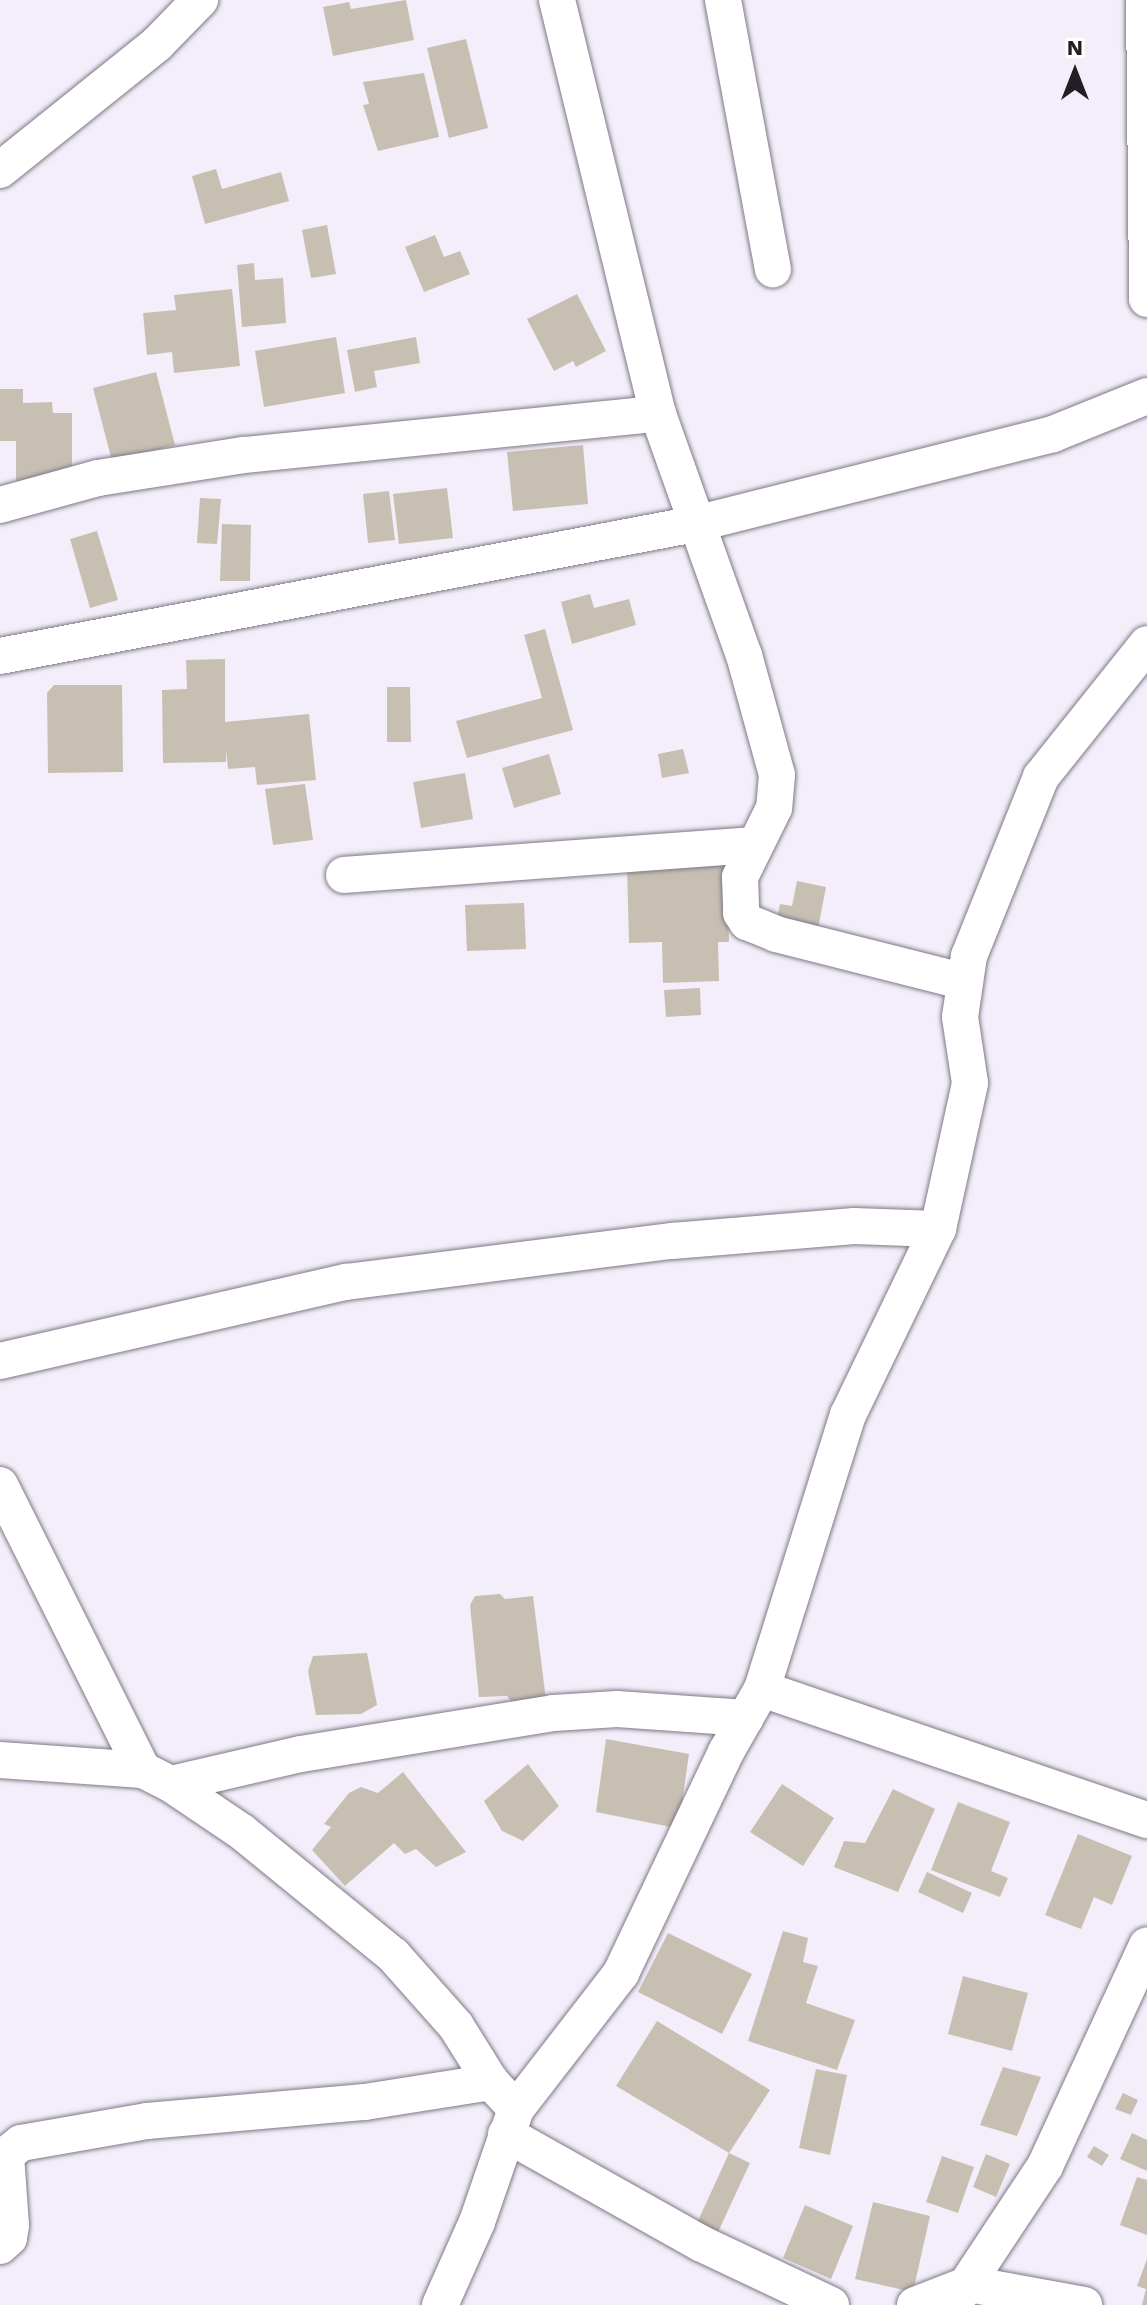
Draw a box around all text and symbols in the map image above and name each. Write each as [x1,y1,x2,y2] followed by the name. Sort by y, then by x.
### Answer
[1035,32,1115,112] north arrow
[1067,35,1083,60] text: N

